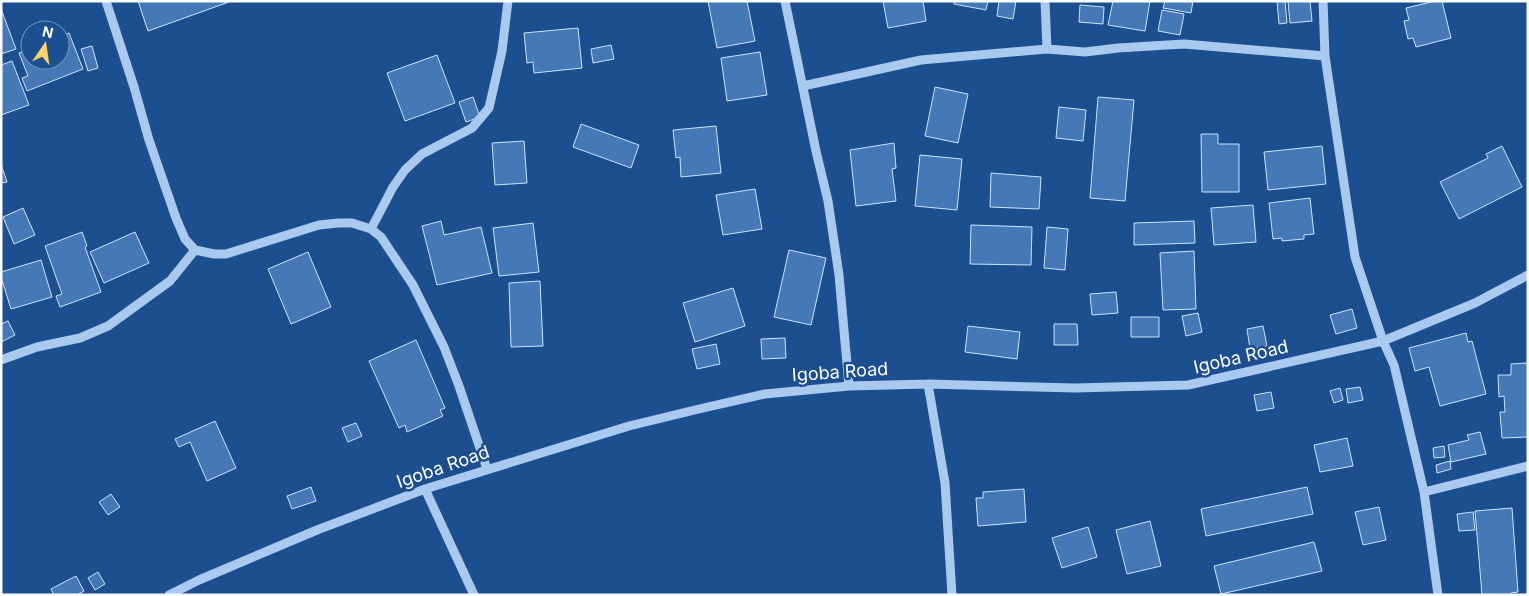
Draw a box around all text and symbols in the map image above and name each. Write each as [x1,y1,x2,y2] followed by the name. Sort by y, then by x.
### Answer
[20,20,70,70] north arrow
[41,22,55,41] text: N
[1192,335,1290,378] street label: Igoba Road
[791,358,889,385] street label: Igoba Road
[394,441,492,492] street label: Igoba Road

